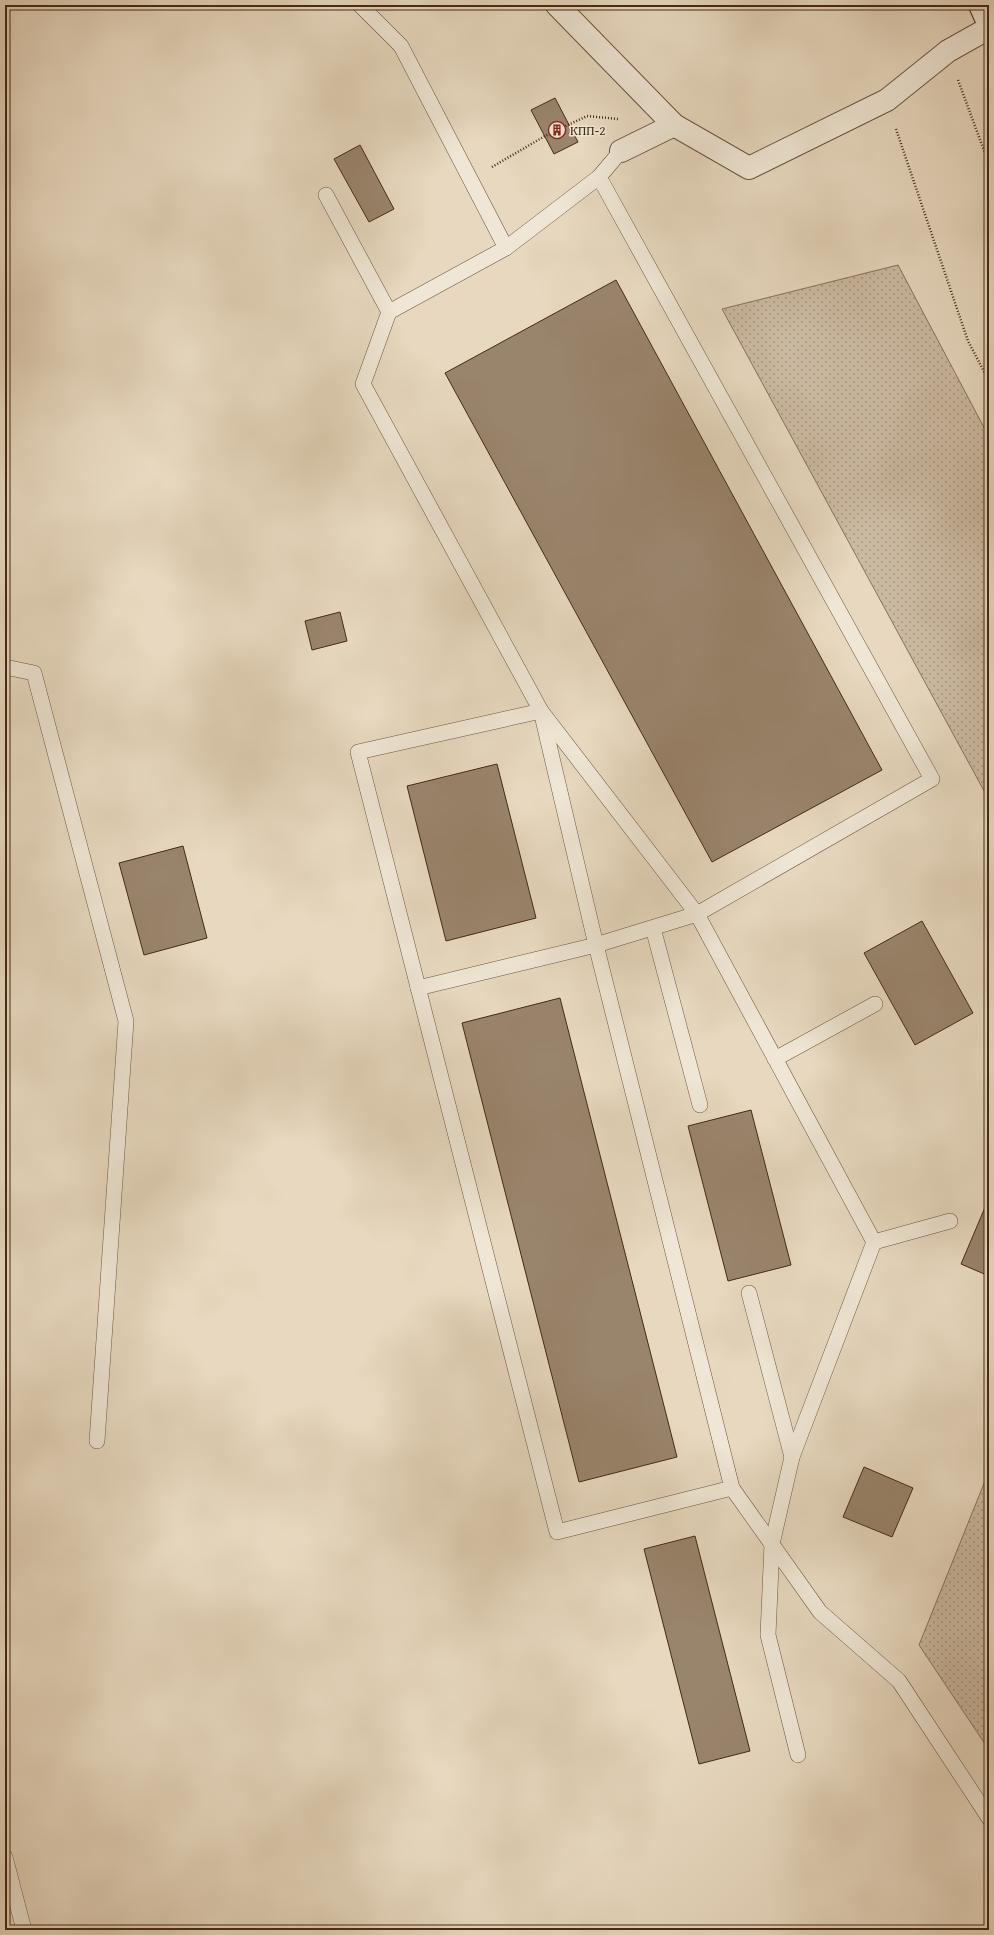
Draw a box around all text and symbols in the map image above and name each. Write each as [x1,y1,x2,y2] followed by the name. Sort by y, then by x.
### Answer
[547,120,567,140] building icon: КПП-2
[570,121,605,140] place label: КПП-2

